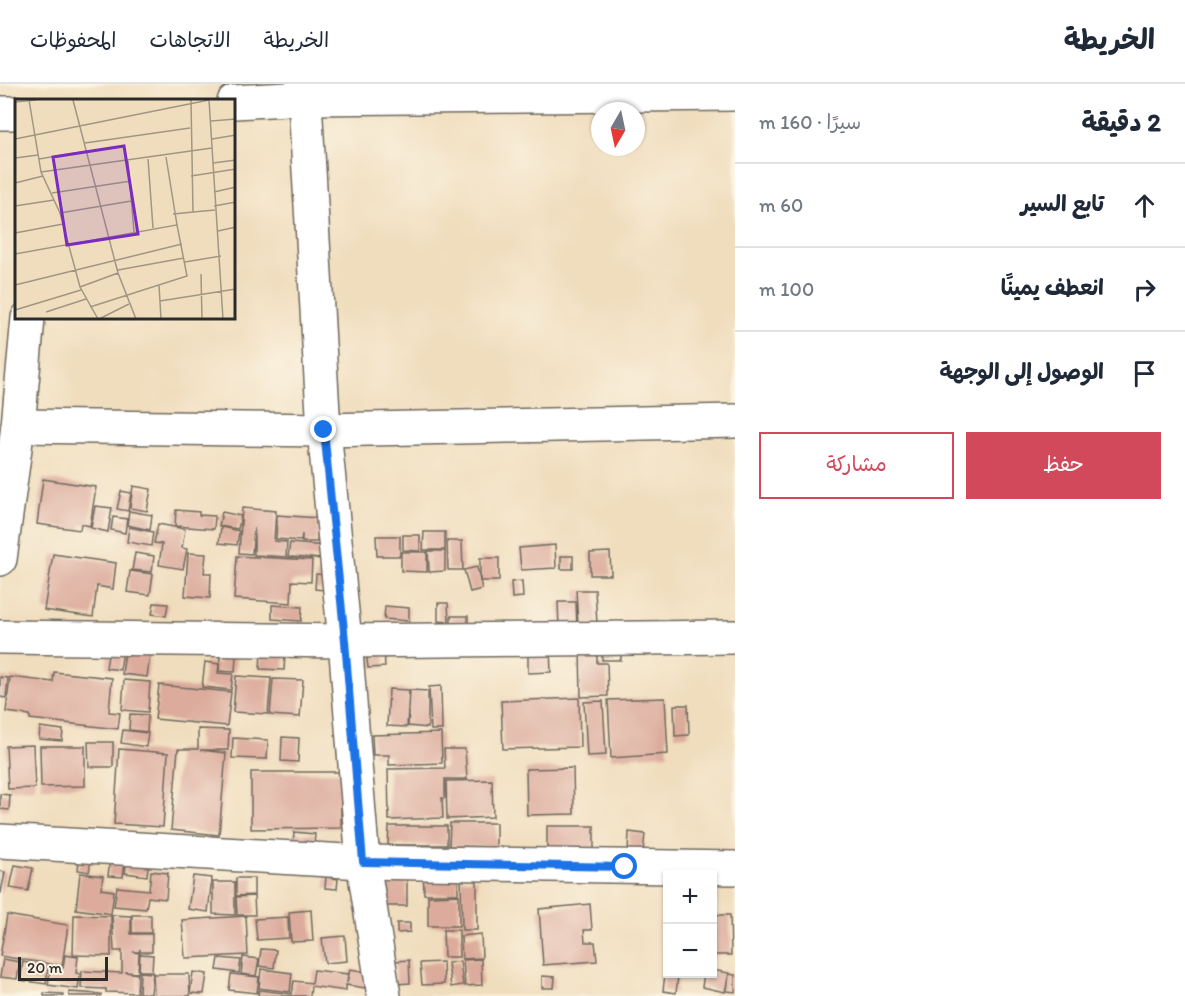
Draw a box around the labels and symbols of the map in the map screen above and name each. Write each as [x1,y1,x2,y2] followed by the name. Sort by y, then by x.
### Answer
[15,99,236,320] inset map
[591,102,645,156] north arrow
[310,416,336,442] route end
[611,853,637,879] route start
[18,954,108,982] scale bar

